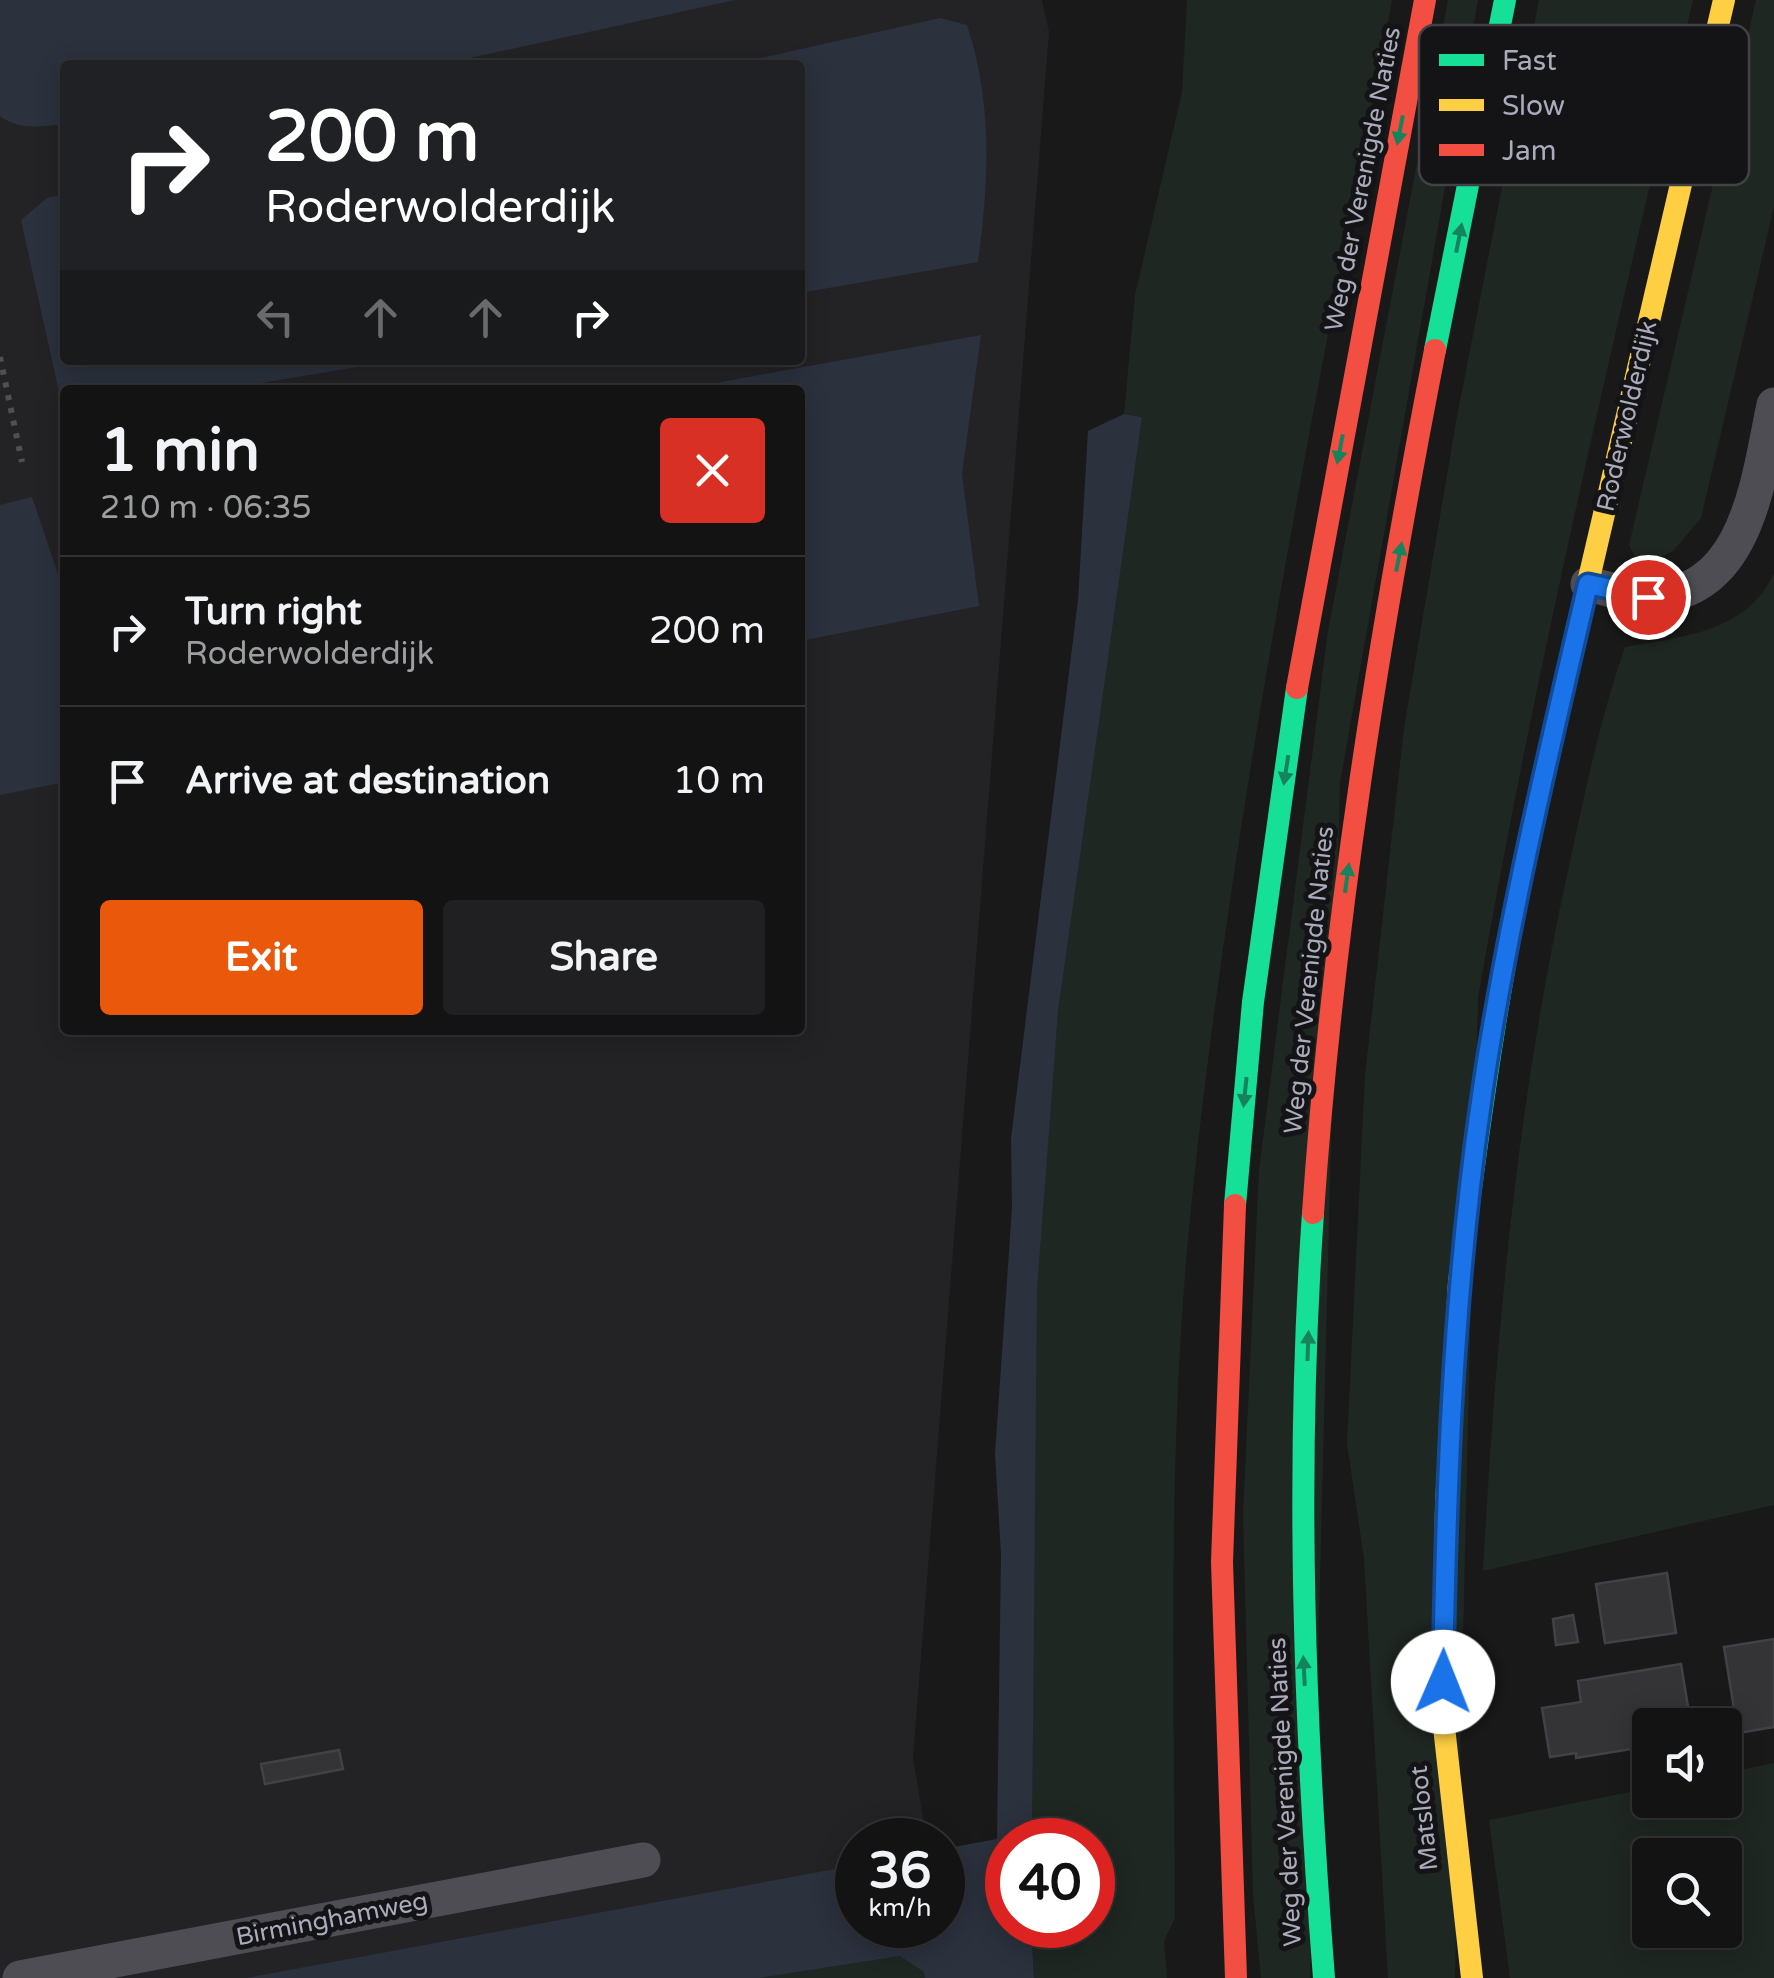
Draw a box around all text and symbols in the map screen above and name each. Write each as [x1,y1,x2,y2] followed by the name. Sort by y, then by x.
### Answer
[1319,24,1407,334] street label: Weg der Verenigde Naties
[1419,25,1749,185] legend
[1502,44,1557,78] text: Fast
[1502,89,1565,123] text: Slow
[265,96,479,180] text: 200 m
[100,100,230,230] icon: right
[1392,115,1407,146] one-way arrow
[1502,134,1557,168] text: Jam
[265,181,615,235] text: Roderwolderdijk
[1452,221,1467,253] one-way arrow
[248,290,303,345] icon: left
[353,290,408,345] icon: ahead
[458,290,513,345] icon: ahead
[563,290,618,345] icon: right
[1590,318,1664,514] street label: Roderwolderdijk
[100,415,260,487] text: 1 min
[660,418,765,523] button: close
[1331,434,1347,465] one-way arrow
[100,489,312,527] text: 210 m · 06:35
[1391,541,1407,572] one-way arrow
[1606,555,1691,640] pin
[1621,570,1676,625] icon: arrive
[185,589,362,635] text: Turn right
[100,604,155,659] icon: right
[649,608,765,654] text: 200 m
[185,635,434,673] text: Roderwolderdijk
[100,754,155,809] icon: arrive
[1277,755,1293,786] one-way arrow
[185,758,550,804] text: Arrive at destination
[673,758,765,804] text: 10 m
[1278,825,1340,1135] street label: Weg der Verenigde Naties
[1339,861,1355,893] one-way arrow
[100,900,423,1015] button: Exit
[443,900,765,1015] button: Share
[1237,1077,1253,1109] one-way arrow
[1300,1330,1316,1362] one-way arrow
[1391,1630,1495,1734] position arrow
[1262,1637,1308,1947] street label: Weg der Verenigde Naties
[1296,1655,1312,1687] one-way arrow
[1632,1708,1742,1948] map controls
[1632,1708,1742,1818] button: sound
[1404,1764,1444,1872] street label: Matsloot
[985,1818,1115,1948] speed limit sign: 40
[1632,1838,1742,1948] button: search
[869,1841,931,1901] text: 36
[234,1886,430,1952] street label: Birminghamweg
[869,1893,931,1923] text: km/h

